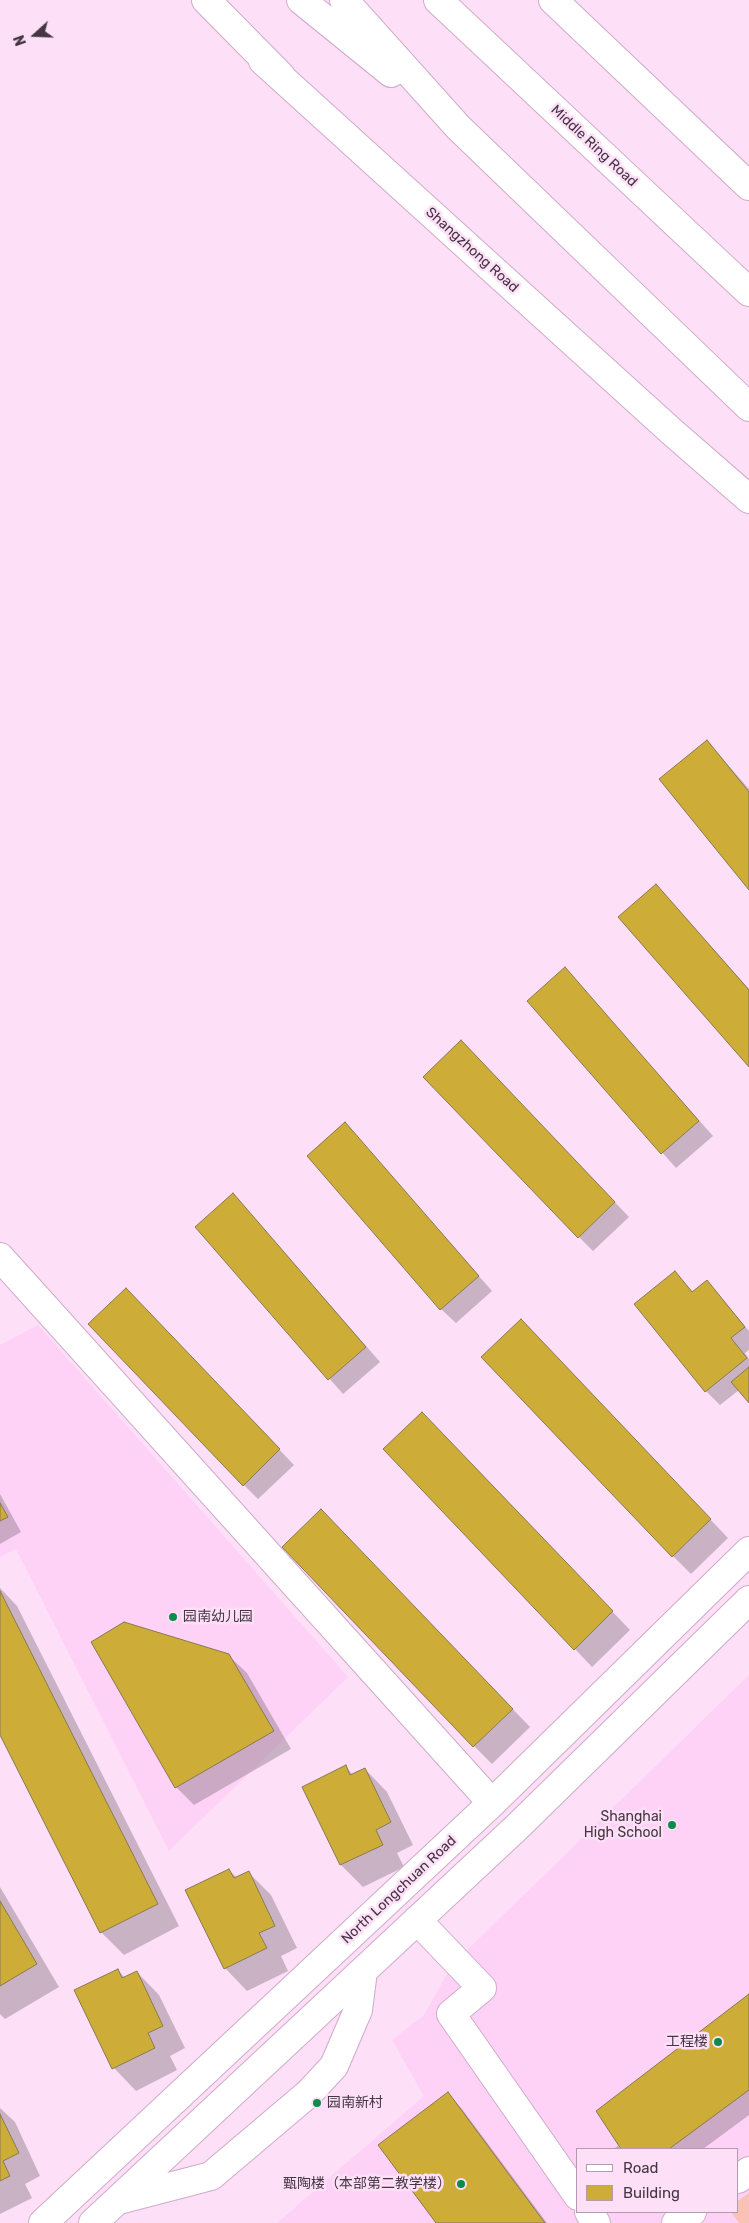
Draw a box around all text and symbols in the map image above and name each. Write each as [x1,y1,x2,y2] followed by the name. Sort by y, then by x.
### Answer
[10,10,60,60] north arrow
[11,33,30,48] text: N
[547,102,641,190] street label: Middle Ring Road
[422,204,522,296] street label: Shangzhong Road
[183,1609,253,1625] place label: 园南幼儿园
[167,1611,179,1623] marker: 园南幼儿园
[584,1809,662,1841] place label: Shanghai High School
[666,1819,678,1831] marker: Shanghai High School
[338,1832,460,1948] street label: North Longchuan Road
[666,2034,708,2050] place label: 工程楼
[712,2036,724,2048] marker: 工程楼
[327,2095,383,2111] place label: 园南新村
[311,2097,323,2109] marker: 园南新村
[576,2148,739,2213] legend
[623,2159,659,2177] text: Road
[283,2176,451,2192] place label: 甄陶楼（本部第二教学楼）
[455,2178,467,2190] marker: 甄陶楼（本部第二教学楼）
[623,2184,680,2202] text: Building

